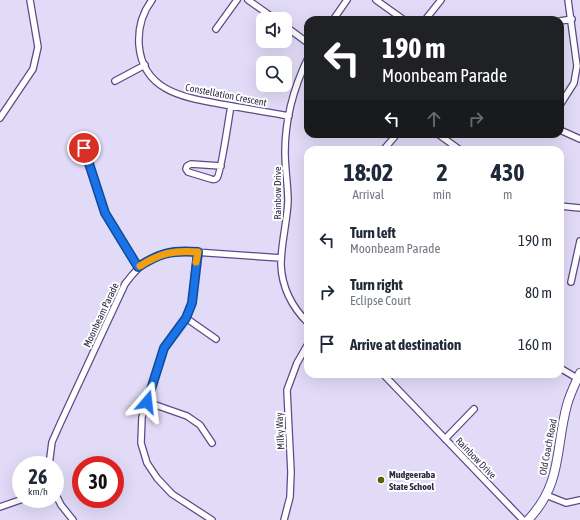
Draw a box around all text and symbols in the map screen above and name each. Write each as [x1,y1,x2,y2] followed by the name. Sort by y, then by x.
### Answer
[256,12,292,92] map controls
[256,12,292,48] button: sound
[316,32,368,84] icon: left
[382,32,445,64] text: 190 m
[256,56,292,92] button: search
[382,65,507,86] text: Moonbeam Parade
[184,82,268,108] street label: Constellation Crescent
[381,108,403,130] icon: left
[423,108,445,130] icon: ahead
[465,108,487,130] icon: right
[67,131,101,165] pin
[73,137,95,159] icon: arrive
[343,159,393,186] text: 18:02
[436,159,448,186] text: 2
[491,159,525,186] text: 430
[272,166,283,219] street label: Rainbow Drive
[352,187,384,202] text: Arrival
[433,187,451,202] text: min
[503,187,512,202] text: m
[350,224,396,241] text: Turn left
[316,229,338,251] icon: left
[518,232,552,249] text: 190 m
[350,241,440,256] text: Moonbeam Parade
[350,276,403,293] text: Turn right
[81,281,121,349] street label: Moonbeam Parade
[316,281,338,303] icon: right
[525,284,552,301] text: 80 m
[350,293,411,308] text: Eclipse Court
[316,333,338,355] icon: arrive
[350,336,461,353] text: Arrive at destination
[518,336,552,353] text: 160 m
[126,381,168,423] position arrow
[274,412,286,450] street label: Milky Way
[537,418,559,476] street label: Old Coach Road
[454,435,499,481] street label: Rainbow Drive
[72,456,124,508] speed limit sign: 30
[29,465,47,488] text: 26
[389,469,436,492] place label: Mudgeeraba State School
[376,475,386,485] marker: Mudgeeraba State School
[28,486,48,497] text: km/h

